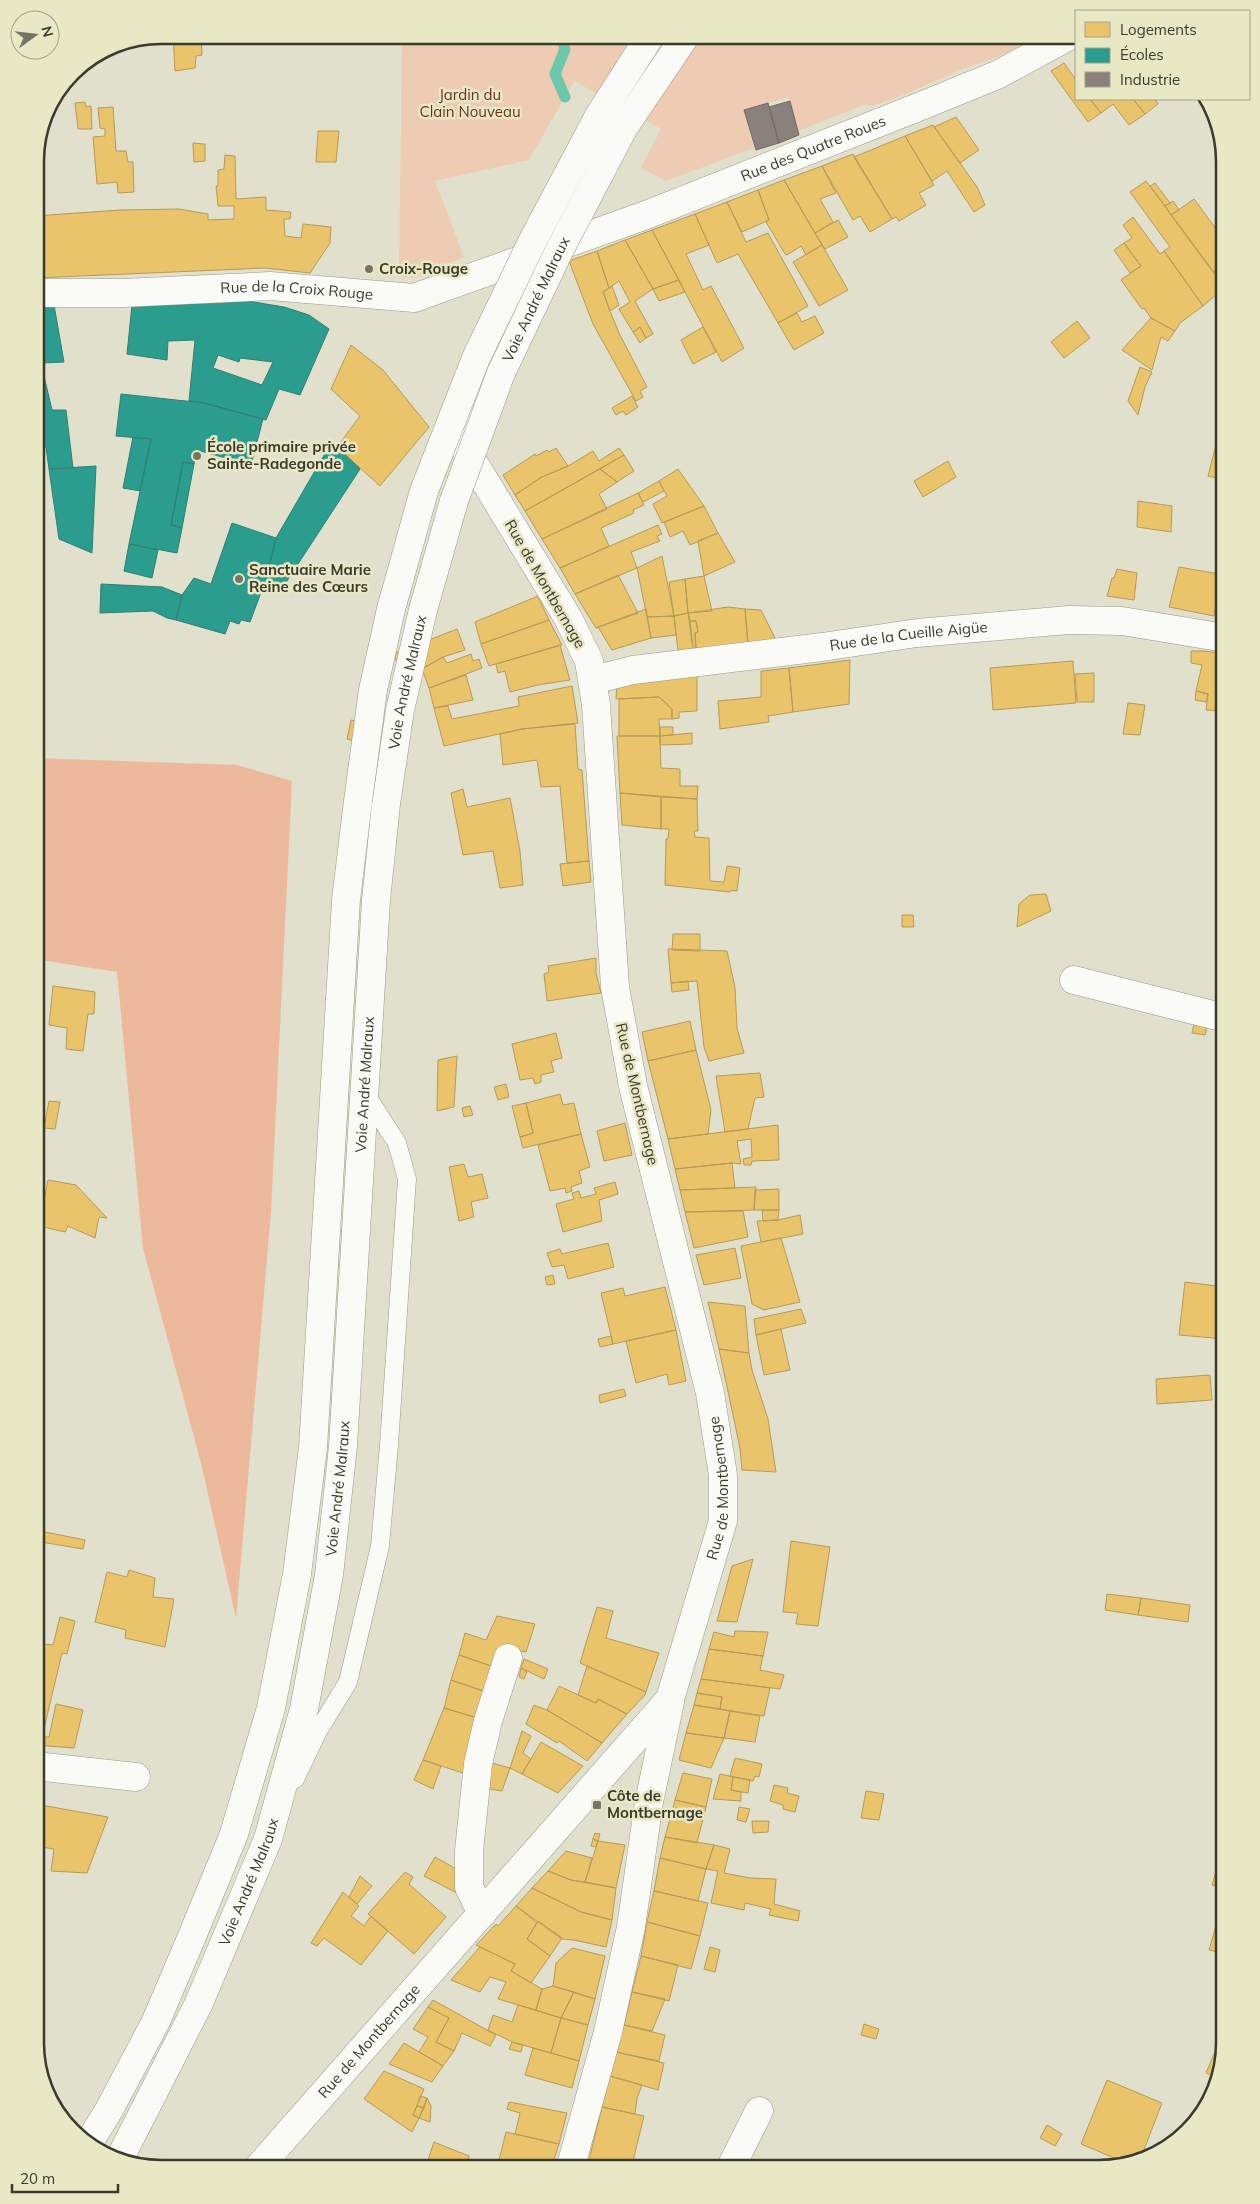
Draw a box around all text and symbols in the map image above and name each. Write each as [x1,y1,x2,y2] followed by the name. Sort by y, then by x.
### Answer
[10,10,60,60] north arrow
[1075,10,1250,100] legend
[1120,20,1197,39] text: Logements
[37,24,58,39] text: N
[1120,45,1164,64] text: Écoles
[1120,70,1180,89] text: Industrie
[419,85,521,121] park label: Jardin du Clain Nouveau
[738,111,889,186] street label: Rue des Quatre Roues
[498,233,574,365] street label: Voie André Malraux
[379,259,468,278] place label: Croix-Rouge
[363,263,375,275] marker: Croix-Rouge
[220,276,374,304] street label: Rue de la Croix Rouge
[207,437,356,473] place label: École primaire privée Sainte-Radegonde
[191,450,203,462] marker: École primaire privée Sainte-Radegonde
[501,516,590,651] street label: Rue de Montbernage
[249,560,371,596] place label: Sanctuaire Marie Reine des Cœurs
[233,573,245,585] marker: Sanctuaire Marie Reine des Cœurs
[384,613,430,751] street label: Voie André Malraux
[828,617,988,655] street label: Rue de la Cueille Aigüe
[351,1016,378,1153] street label: Voie André Malraux
[612,1021,663,1167] street label: Rue de Montbernage
[702,1415,732,1562] street label: Rue de Montbernage
[321,1420,354,1558] street label: Voie André Malraux
[607,1786,703,1822] place label: Côte de Montbernage
[591,1799,603,1811] marker: Côte de Montbernage
[214,1816,282,1949] street label: Voie André Malraux
[314,1980,424,2102] street label: Rue de Montbernage
[12,2162,119,2194] scale bar
[20,2169,55,2188] text: 20 m

